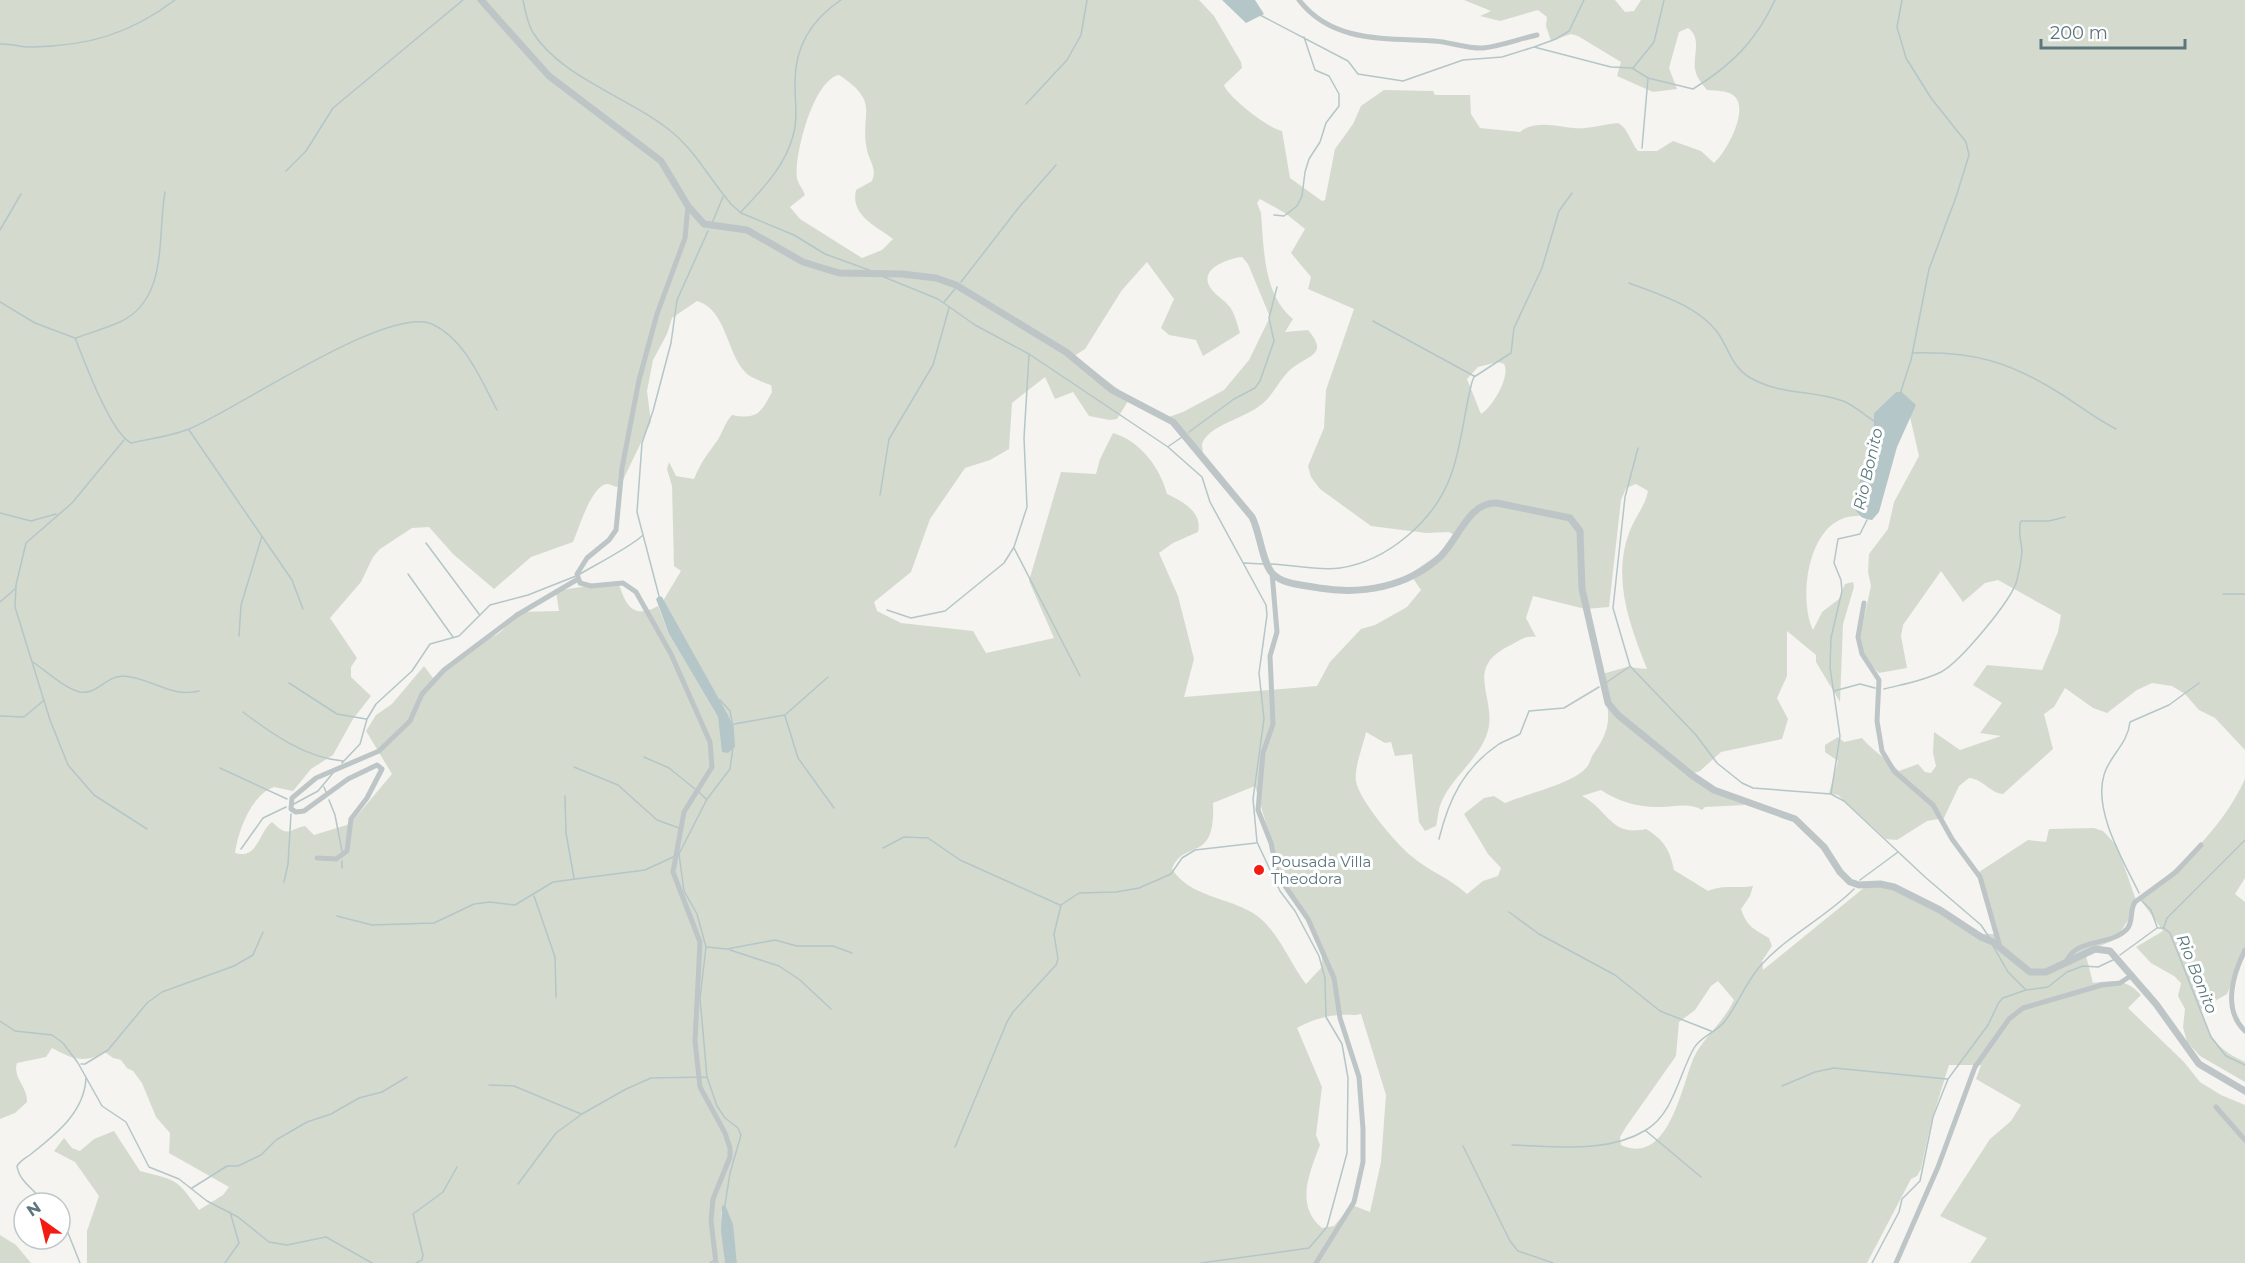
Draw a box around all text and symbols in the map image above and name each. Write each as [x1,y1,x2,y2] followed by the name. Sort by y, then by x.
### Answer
[2041,12,2185,50] scale bar
[2050,22,2108,44] text: 200 m
[1849,426,1887,512] water label: Rio Bonito
[1271,852,1371,888] place label: Pousada Villa Theodora
[1252,863,1266,877] marker: Pousada Villa Theodora
[2173,932,2221,1016] water label: Rio Bonito
[12,1191,72,1251] north arrow
[23,1197,45,1220] text: N

